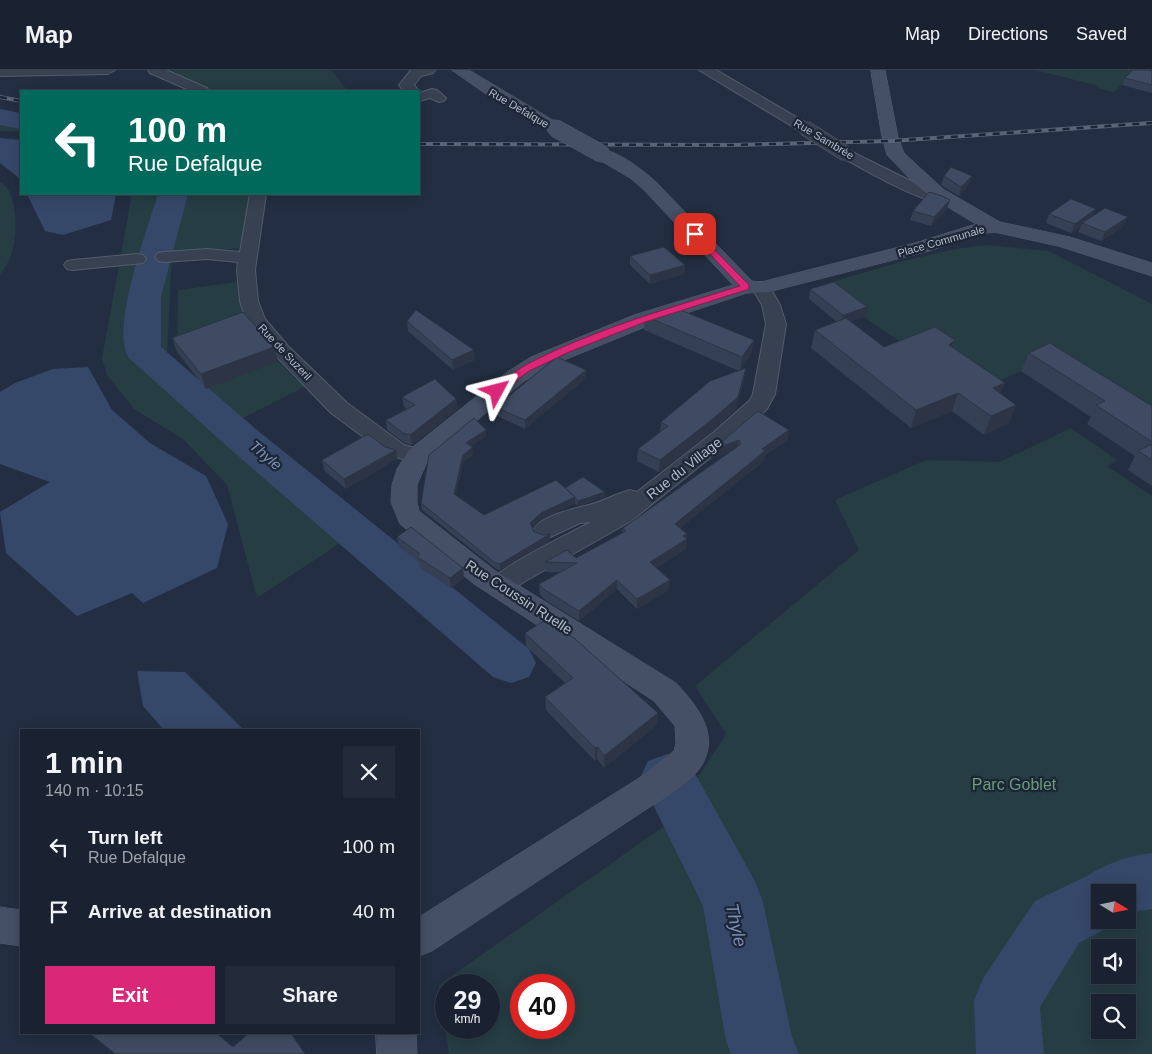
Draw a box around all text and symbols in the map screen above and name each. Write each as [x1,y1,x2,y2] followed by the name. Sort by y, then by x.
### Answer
[25,21,73,48] text: Map
[905,24,940,44] text: Map
[968,24,1048,44] text: Directions
[1076,24,1127,44] text: Saved
[487,86,551,130] street label: Rue Defalque
[45,110,110,175] icon: left
[128,110,227,149] text: 100 m
[792,116,856,162] street label: Rue Sambrée
[128,151,263,176] text: Rue Defalque
[674,213,716,255] pin
[681,220,709,248] icon: arrive
[896,223,986,259] street label: Place Communale
[256,322,314,382] street label: Rue de Suzeril
[470,364,522,416] position arrow
[643,434,725,502] street label: Rue du Village
[246,437,286,473] water label: Thyle
[463,557,575,638] street label: Rue Coussin Ruelle
[45,746,123,779] text: 1 min
[343,746,395,798] button: close
[972,776,1057,793] park label: Parc Goblet
[45,782,144,799] text: 140 m · 10:15
[88,827,163,848] text: Turn left
[45,833,73,861] icon: left
[342,836,395,857] text: 100 m
[88,849,186,866] text: Rue Defalque
[1091,884,1136,929] north arrow
[1091,884,1136,1039] map controls
[45,898,73,926] icon: arrive
[88,901,272,922] text: Arrive at destination
[353,901,395,922] text: 40 m
[722,901,750,949] water label: Thyle
[1091,939,1136,984] button: sound
[45,966,215,1024] button: Exit
[225,966,395,1024] button: Share
[510,974,575,1039] speed limit sign: 40
[454,986,481,1014] text: 29
[1091,994,1136,1039] button: search
[454,1012,481,1026] text: km/h

